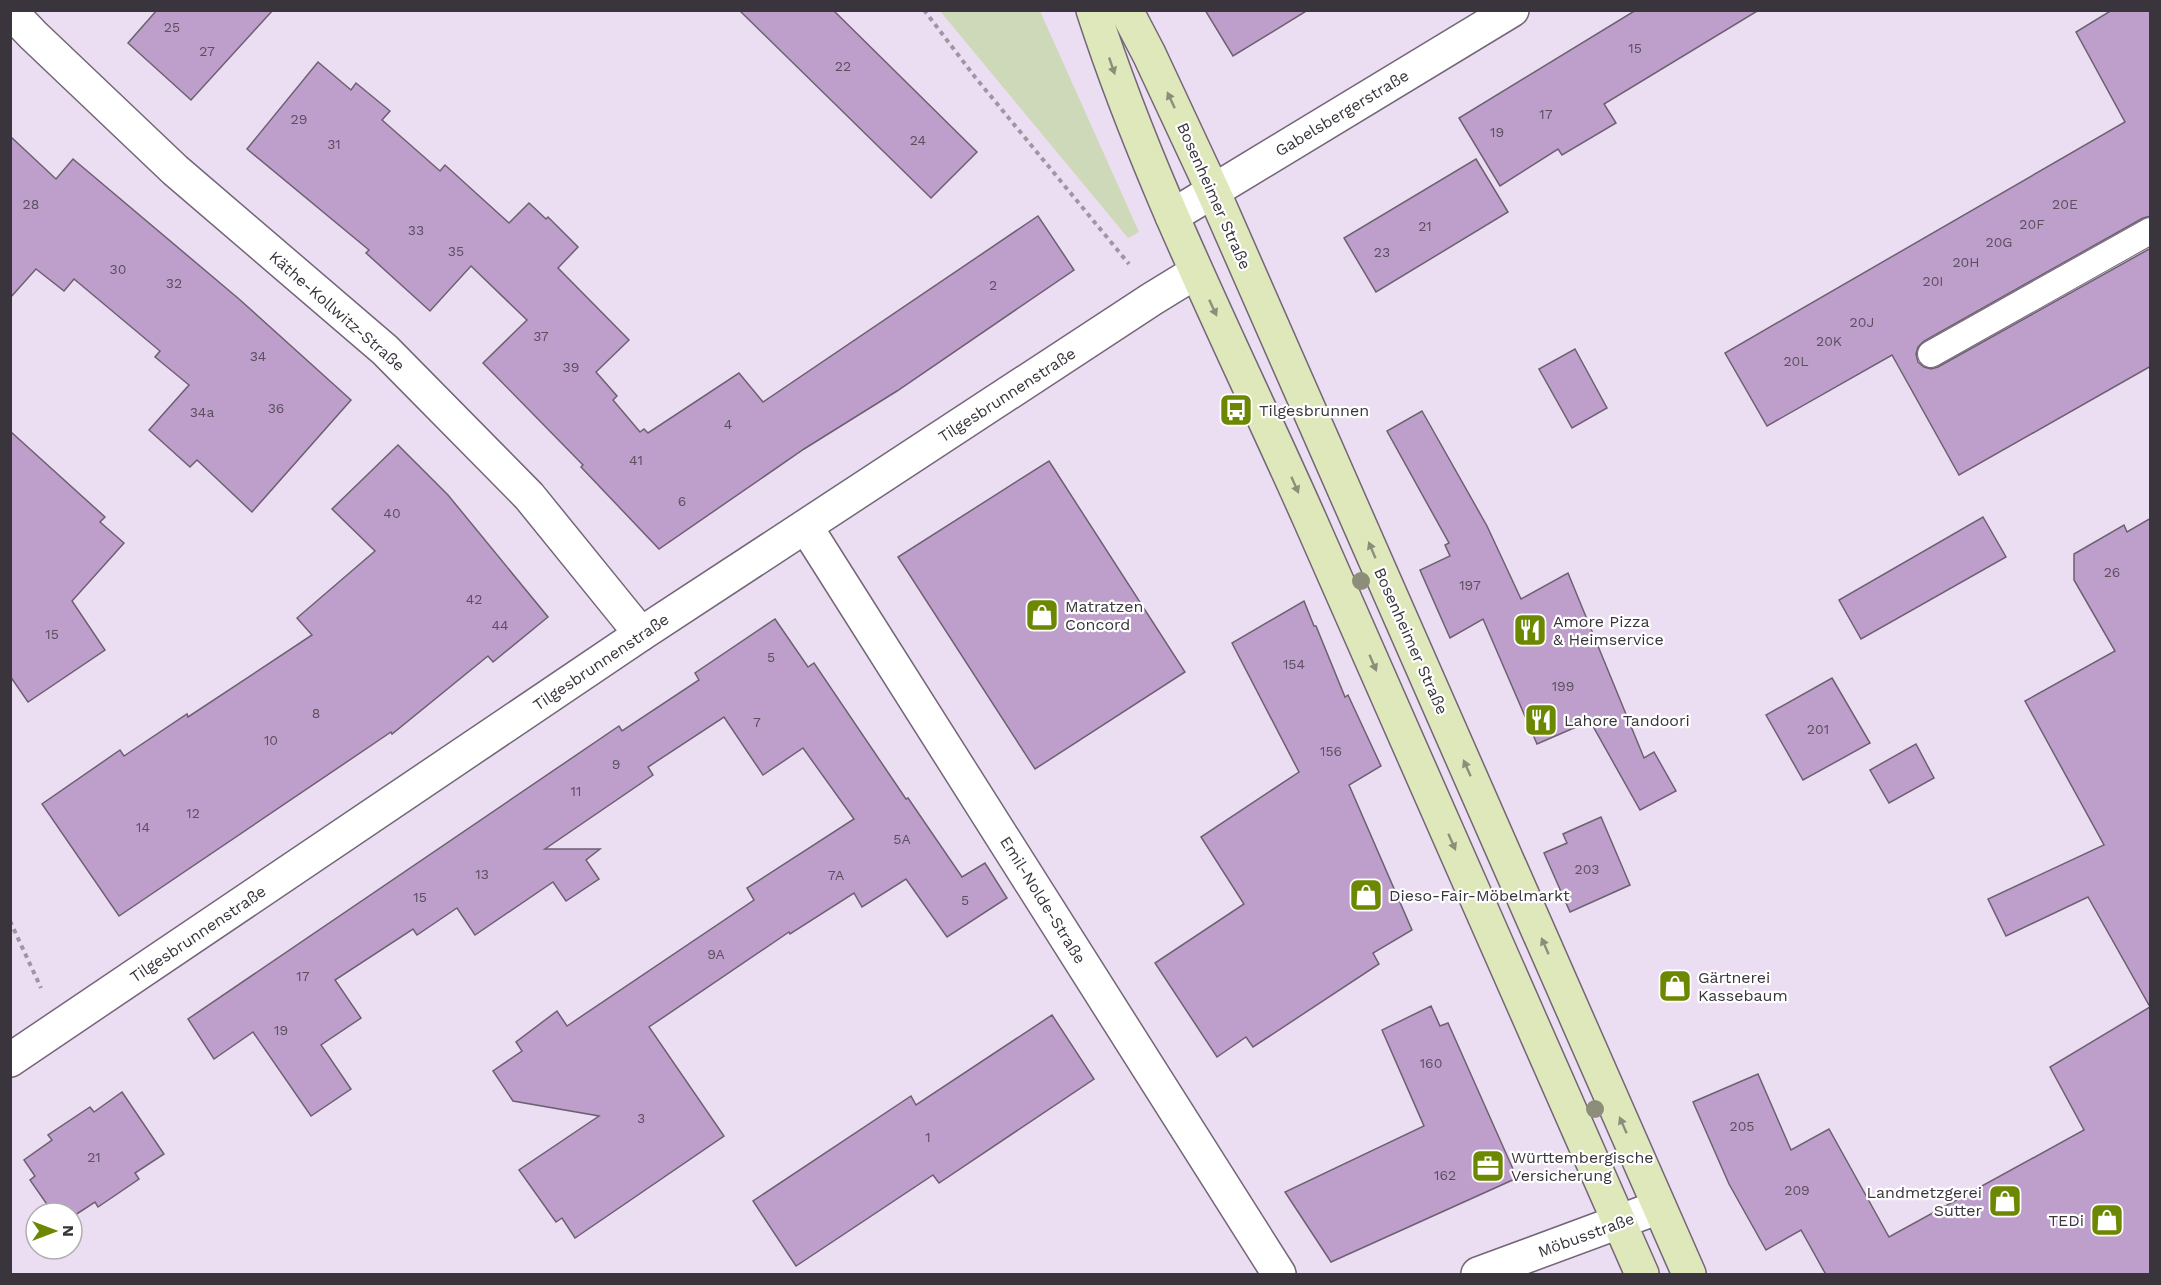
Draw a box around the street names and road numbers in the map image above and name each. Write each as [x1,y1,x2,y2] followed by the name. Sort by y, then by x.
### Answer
[1272,66,1412,160] street label: Gabelsbergerstraße
[1173,120,1255,272] street label: Bosenheimer Straße
[265,247,409,375] street label: Käthe-Kollwitz-Straße
[935,344,1079,446] street label: Tilgesbrunnenstraße
[1370,565,1452,717] street label: Bosenheimer Straße
[529,609,673,715] street label: Tilgesbrunnenstraße
[996,833,1090,967] street label: Emil-Nolde-Straße
[126,881,270,987] street label: Tilgesbrunnenstraße
[1535,1209,1637,1261] street label: Möbusstraße

